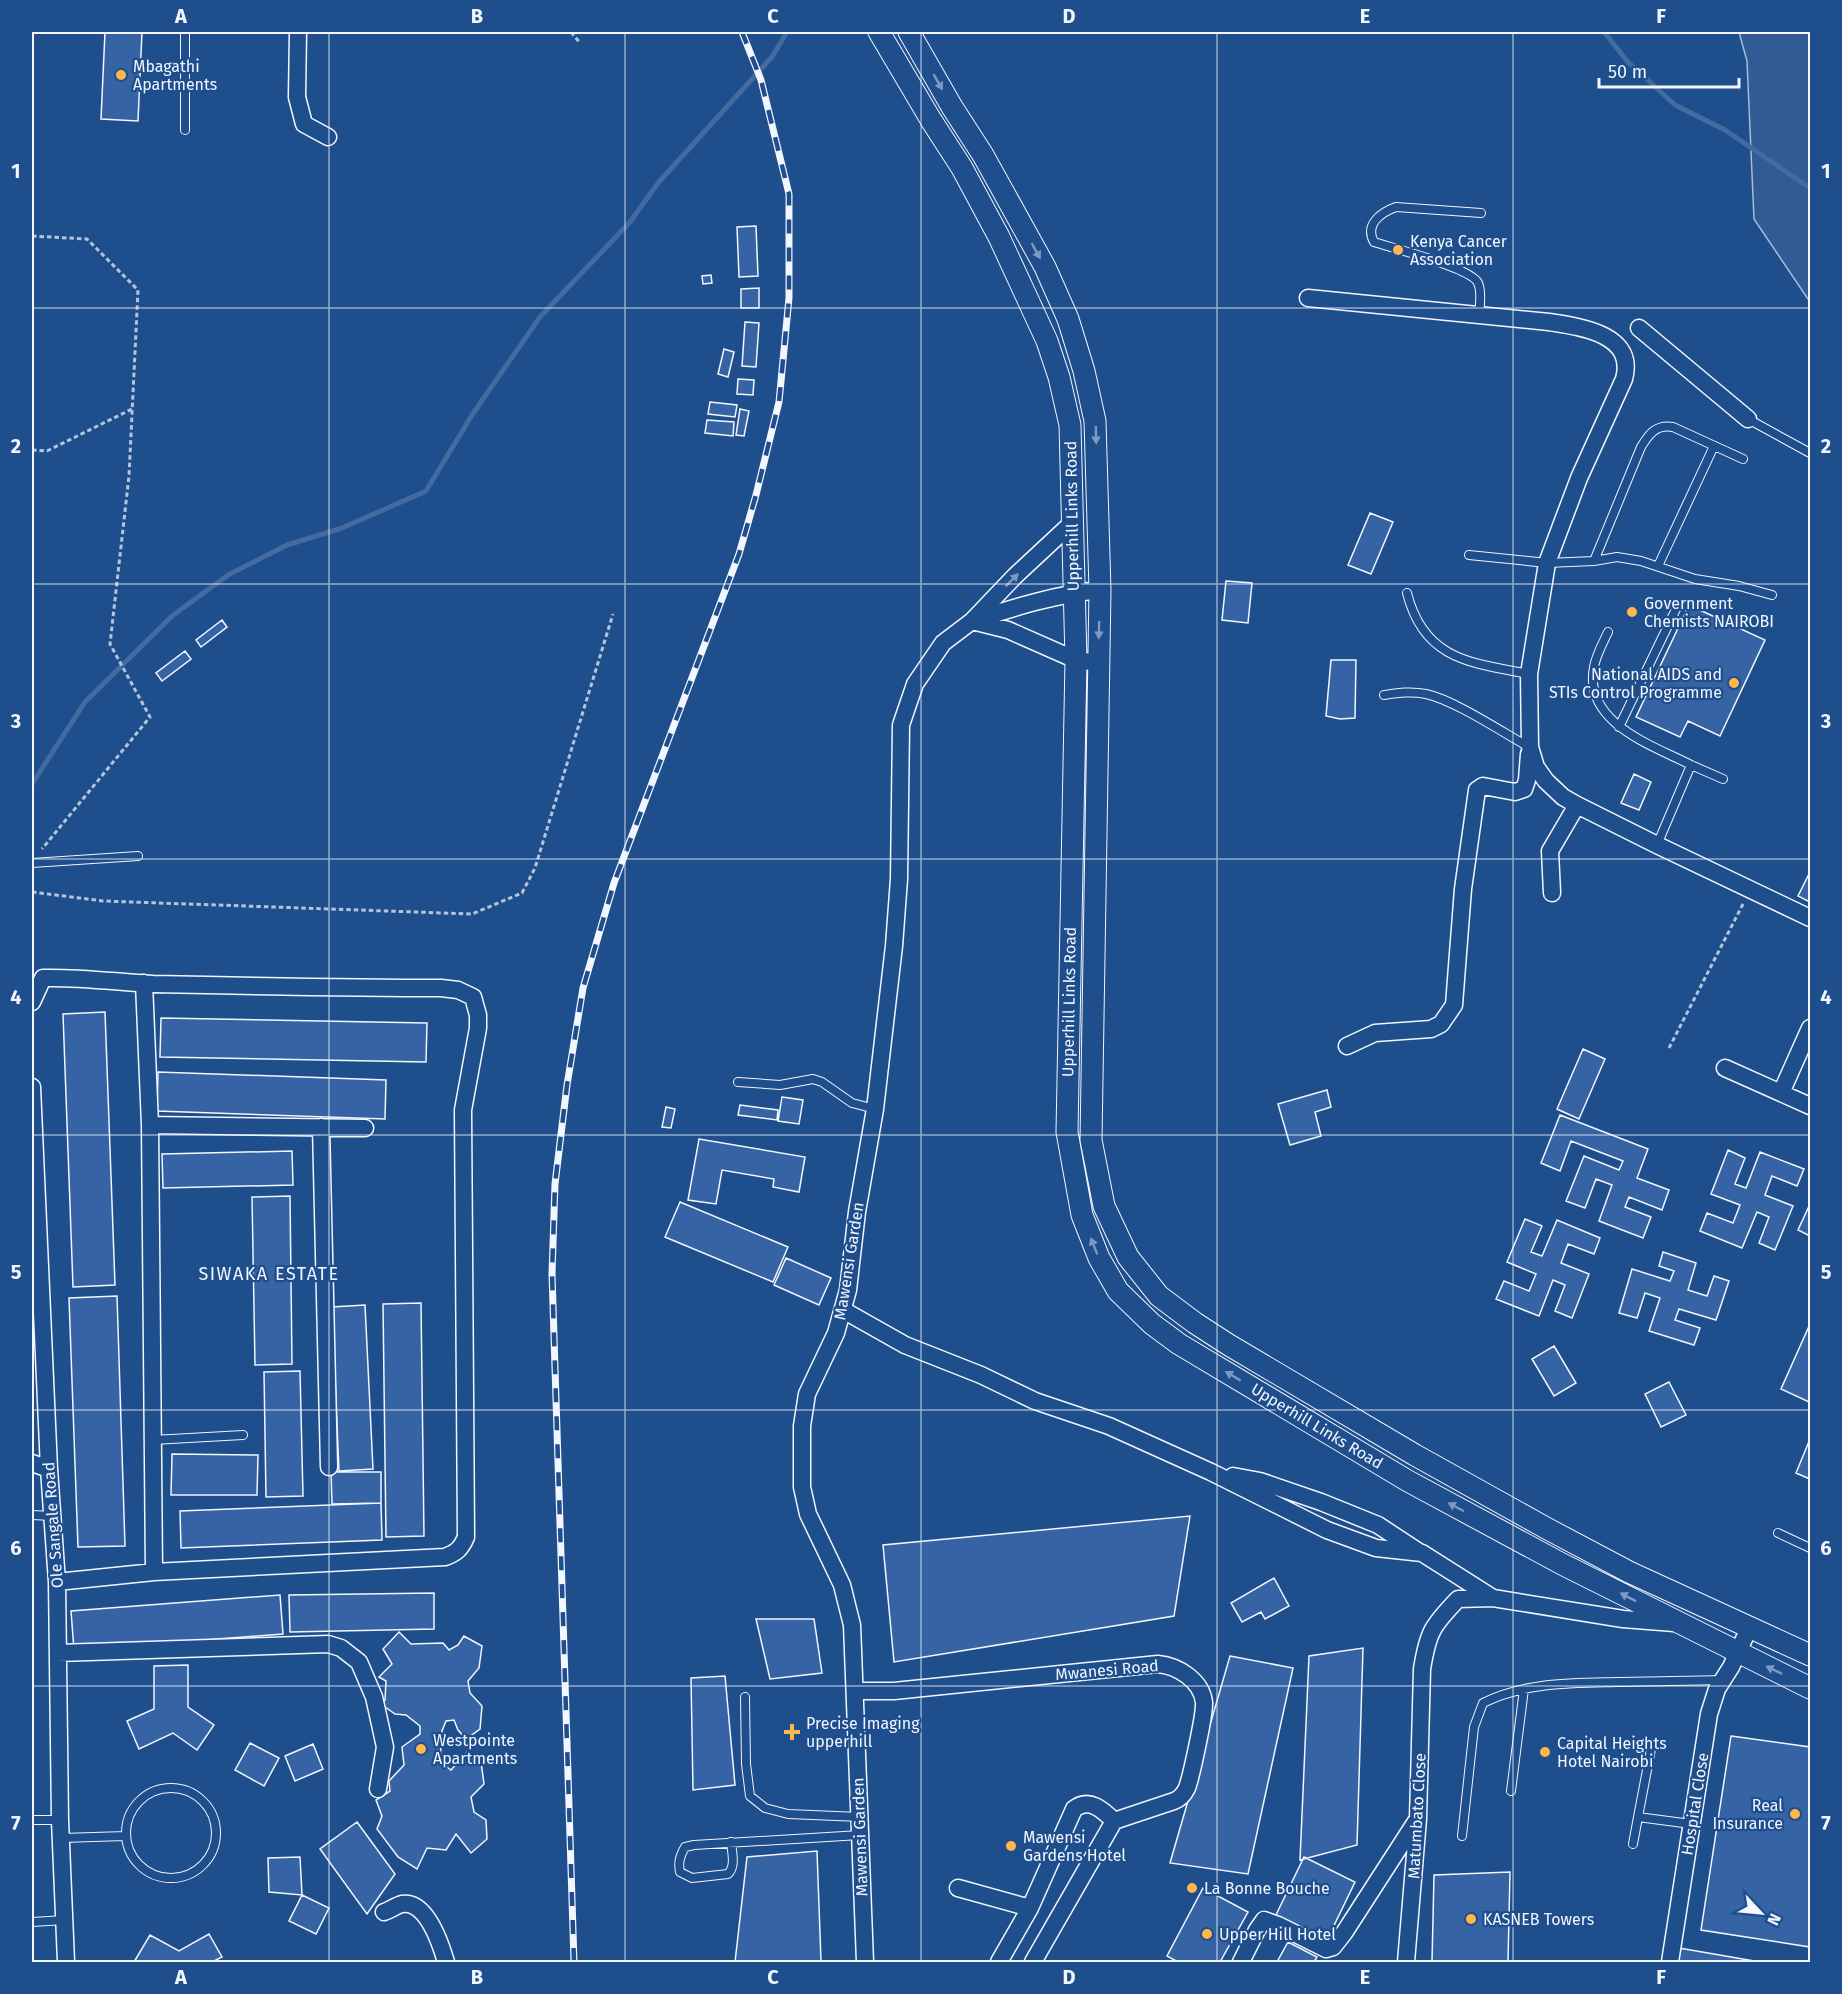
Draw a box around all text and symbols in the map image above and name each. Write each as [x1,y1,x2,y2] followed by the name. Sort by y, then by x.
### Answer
[174,4,188,28] text: A
[471,4,483,28] text: B
[767,4,779,28] text: C
[1062,4,1076,28] text: D
[1360,4,1370,28] text: E
[1656,4,1666,28] text: F
[1599,51,1738,89] scale bar
[133,57,217,94] place label: Mbagathi Apartments
[1608,61,1647,83] text: 50 m
[114,68,128,82] marker: Mbagathi Apartments
[933,74,943,91] one-way arrow
[11,159,21,183] text: 1
[1821,159,1831,183] text: 1
[1410,232,1508,269] place label: Kenya Cancer Association
[1031,242,1041,259] one-way arrow
[1391,243,1405,257] marker: Kenya Cancer Association
[1091,425,1100,444] one-way arrow
[11,434,21,458] text: 2
[1821,434,1831,458] text: 2
[1061,441,1083,591] street label: Upperhill Links Road
[1005,573,1019,587] one-way arrow
[1644,594,1774,631] place label: Government Chemists NAIROBI
[1625,605,1639,619] marker: Government Chemists NAIROBI
[1094,620,1104,639] one-way arrow
[1549,665,1722,702] place label: National AIDS and STIs Control Programme
[1727,676,1741,690] marker: National AIDS and STIs Control Programme
[10,709,21,733] text: 3
[1820,709,1831,733] text: 3
[1058,927,1080,1077] street label: Upperhill Links Road
[10,985,22,1009] text: 4
[1820,985,1832,1009] text: 4
[830,1201,868,1321] street label: Mawensi Garden
[1089,1236,1099,1254] one-way arrow
[11,1260,22,1284] text: 5
[1821,1260,1832,1284] text: 5
[198,1263,340,1285] district label: SIWAKA ESTATE
[1224,1371,1241,1381] one-way arrow
[1248,1379,1386,1473] street label: Upperhill Links Road
[39,1461,67,1589] street label: Ole Sangale Road
[1447,1502,1464,1512] one-way arrow
[10,1536,22,1560] text: 6
[1820,1536,1832,1560] text: 6
[1620,1592,1637,1602] one-way arrow
[1055,1656,1159,1684] street label: Mwanesi Road
[1765,1665,1782,1674] one-way arrow
[806,1714,920,1751] place label: Precise Imaging upperhill
[783,1723,801,1741] marker: Precise Imaging upperhill
[433,1731,517,1768] place label: Westpointe Apartments
[1557,1734,1667,1771] place label: Capital Heights Hotel Nairobi
[414,1742,428,1756] marker: Westpointe Apartments
[1538,1745,1552,1759] marker: Capital Heights Hotel Nairobi
[1677,1751,1713,1857] street label: Hospital Close
[1404,1753,1430,1879] street label: Matumbato Close
[848,1777,872,1897] street label: Mawensi Garden
[1712,1796,1783,1833] place label: Real Insurance
[1788,1807,1802,1821] marker: Real Insurance
[11,1811,21,1835] text: 7
[1821,1811,1831,1835] text: 7
[1023,1828,1126,1865] place label: Mawensi Gardens Hotel
[1004,1839,1018,1853] marker: Mawensi Gardens Hotel
[1204,1879,1330,1898] place label: La Bonne Bouche
[1185,1881,1199,1895] marker: La Bonne Bouche
[1731,1883,1791,1943] north arrow
[1483,1910,1594,1929] place label: KASNEB Towers
[1763,1910,1785,1928] text: N
[1464,1912,1478,1926] marker: KASNEB Towers
[1219,1925,1336,1944] place label: Upper Hill Hotel
[1200,1927,1214,1941] marker: Upper Hill Hotel
[174,1965,188,1989] text: A
[471,1965,483,1989] text: B
[767,1965,779,1989] text: C
[1062,1965,1076,1989] text: D
[1360,1965,1370,1989] text: E
[1656,1965,1666,1989] text: F

